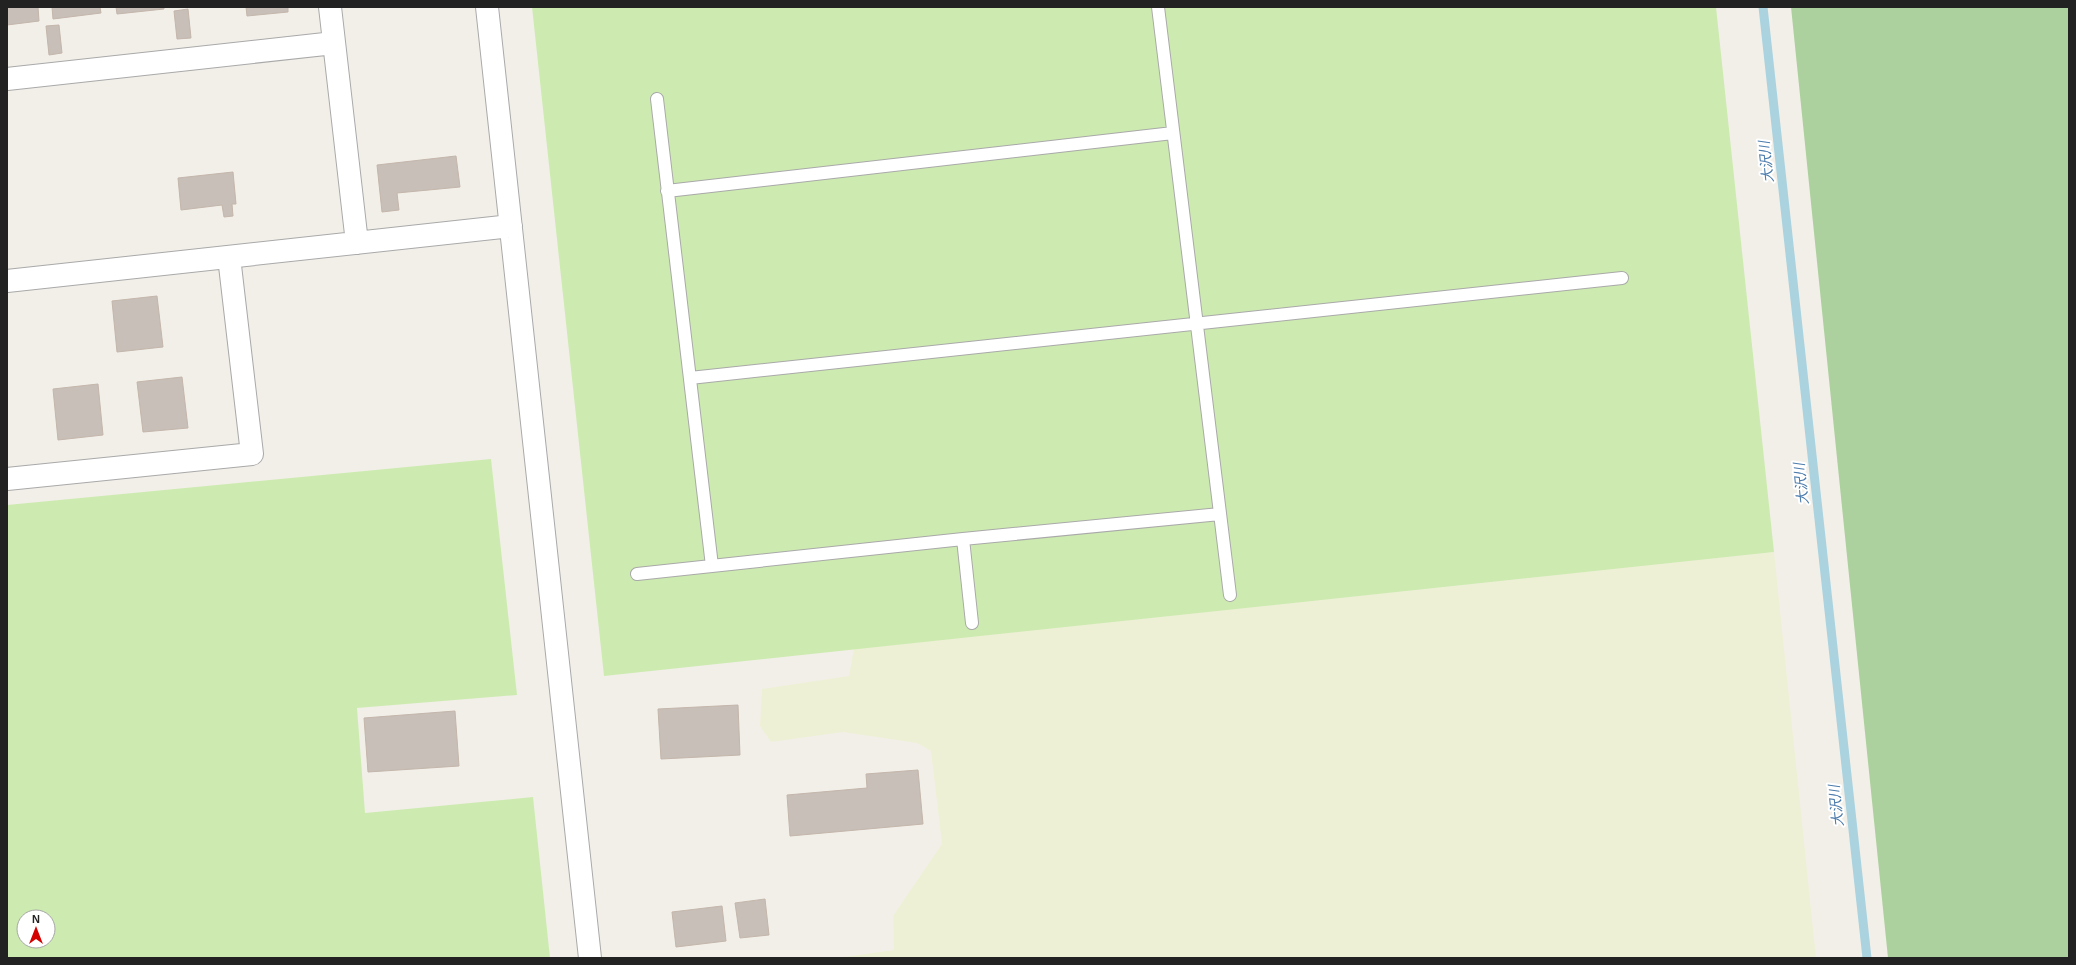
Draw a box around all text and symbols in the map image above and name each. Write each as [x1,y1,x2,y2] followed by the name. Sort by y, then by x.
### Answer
[1756,138,1776,184] water label: 大沢川
[1791,460,1811,506] water label: 大沢川
[1826,782,1846,828] water label: 大沢川
[16,909,56,949] north arrow
[32,913,40,925] text: N

